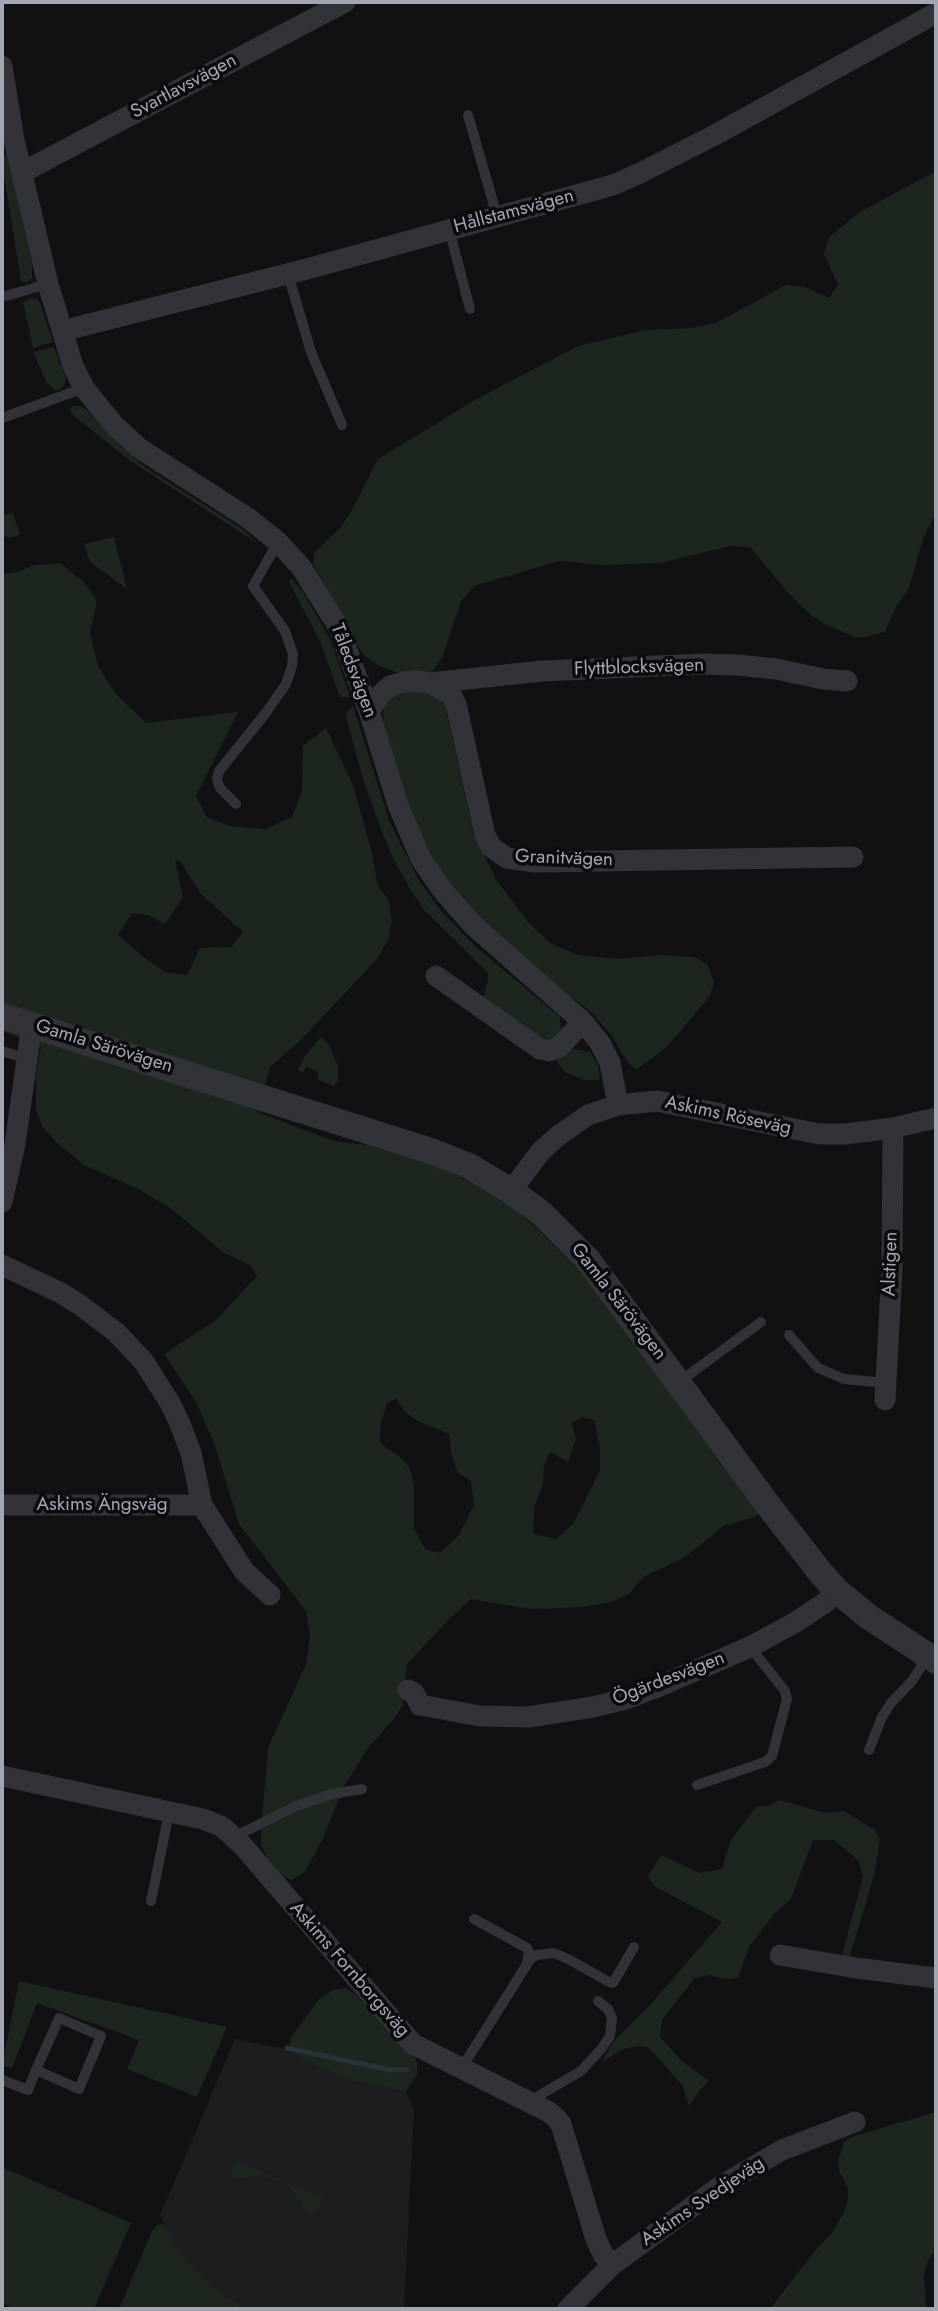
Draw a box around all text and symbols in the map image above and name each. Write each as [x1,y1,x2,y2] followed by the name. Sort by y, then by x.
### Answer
[127,50,241,124] street label: Svartlavsvägen
[451,185,577,239] street label: Hållstamsvägen
[325,621,381,721] street label: Tåledsvägen
[574,654,704,682] street label: Flyttblocksvägen
[515,846,613,872] street label: Granitvägen
[33,1015,175,1079] street label: Gamla Särövägen
[663,1092,793,1140] street label: Askims Röseväg
[878,1231,904,1297] street label: Alstigen
[565,1239,671,1365] street label: Gamla Särövägen
[37,1494,167,1516] street label: Askims Ängsväg
[610,1647,728,1711] street label: Ögärdesvägen
[284,1898,414,2042] street label: Askims Fornborgsväg
[637,2152,769,2252] street label: Askims Svedjeväg

